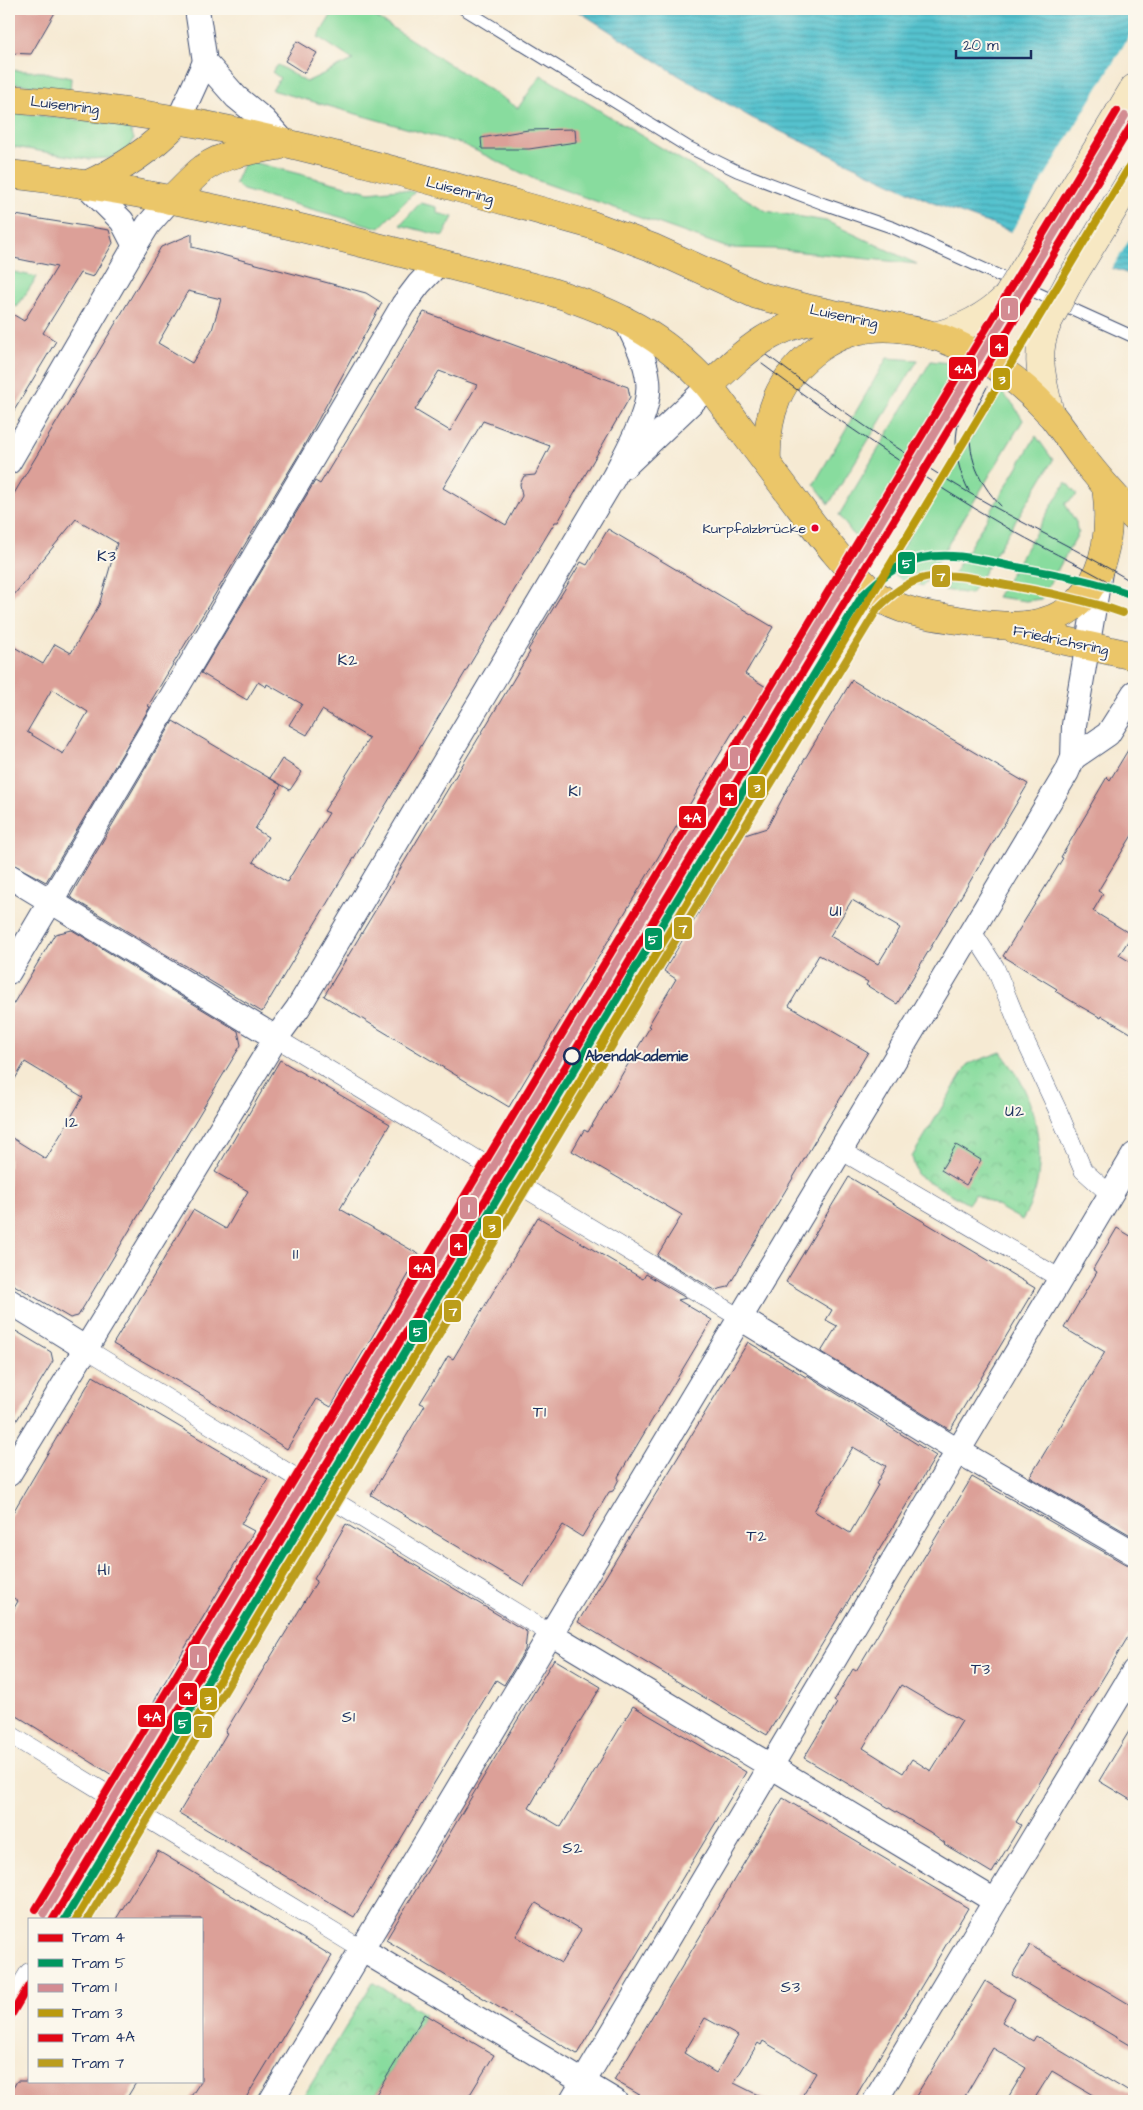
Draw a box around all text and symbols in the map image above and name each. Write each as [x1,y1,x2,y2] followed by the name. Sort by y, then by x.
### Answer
[956,28,1030,60] scale bar
[963,35,999,56] text: 20 m
[29,91,101,121] street label: Luisenring
[423,171,496,211] street label: Luisenring
[1000,297,1019,321] line badge: 1
[808,299,880,335] street label: Luisenring
[1008,299,1010,319] text: 1
[989,334,1009,358] line badge: 4
[994,337,1004,357] text: 4
[948,356,977,380] line badge: 4A
[954,359,973,379] text: 4A
[992,367,1011,391] line badge: 3
[997,370,1006,390] text: 3
[703,519,806,539] place label: Kurpfalzbrücke
[810,523,820,533] marker: Kurpfalzbrücke
[97,545,117,567] district label: K3
[897,551,916,575] line badge: 5
[902,554,913,574] text: 5
[931,564,951,588] line badge: 7
[936,567,946,587] text: 7
[1011,620,1111,662] street label: Friedrichsring
[338,649,358,671] district label: K2
[729,746,749,770] line badge: 1
[738,749,740,769] text: 1
[747,775,766,799] line badge: 3
[752,778,761,798] text: 3
[568,780,582,802] district label: K1
[719,783,738,807] line badge: 4
[724,786,734,806] text: 4
[678,805,707,829] line badge: 4A
[683,808,702,828] text: 4A
[829,900,843,922] district label: U1
[673,916,693,940] line badge: 7
[678,919,688,939] text: 7
[644,927,663,951] line badge: 5
[648,930,659,950] text: 5
[585,1046,689,1067] place label: Abendakademie
[563,1047,581,1065] marker: Abendakademie
[1005,1100,1025,1122] district label: U2
[65,1111,79,1133] district label: I2
[459,1196,478,1220] line badge: 1
[468,1198,470,1218] text: 1
[482,1215,502,1239] line badge: 3
[487,1218,496,1238] text: 3
[449,1233,468,1257] line badge: 4
[453,1236,463,1256] text: 4
[293,1243,299,1265] district label: I1
[408,1255,436,1279] line badge: 4A
[413,1258,432,1278] text: 4A
[443,1299,462,1323] line badge: 7
[448,1302,458,1322] text: 7
[408,1319,428,1343] line badge: 5
[413,1322,424,1342] text: 5
[533,1401,547,1423] district label: T1
[746,1525,768,1547] district label: T2
[97,1559,111,1581] district label: H1
[189,1645,208,1669] line badge: 1
[197,1648,199,1668] text: 1
[971,1658,991,1680] district label: T3
[178,1682,198,1706] line badge: 4
[183,1685,193,1705] text: 4
[199,1687,218,1711] line badge: 3
[203,1690,212,1710] text: 3
[137,1704,166,1728] line badge: 4A
[342,1706,356,1728] district label: S1
[143,1707,162,1727] text: 4A
[173,1711,192,1735] line badge: 5
[178,1714,189,1734] text: 5
[193,1715,213,1739] line badge: 7
[198,1718,208,1738] text: 7
[562,1837,584,1859] district label: S2
[28,1918,202,2082] legend
[72,1927,125,1948] text: Tram 4
[72,1953,126,1974] text: Tram 5
[781,1976,801,1998] district label: S3
[72,1977,117,1998] text: Tram 1
[72,2003,123,2024] text: Tram 3
[72,2027,135,2048] text: Tram 4A
[72,2053,124,2074] text: Tram 7

